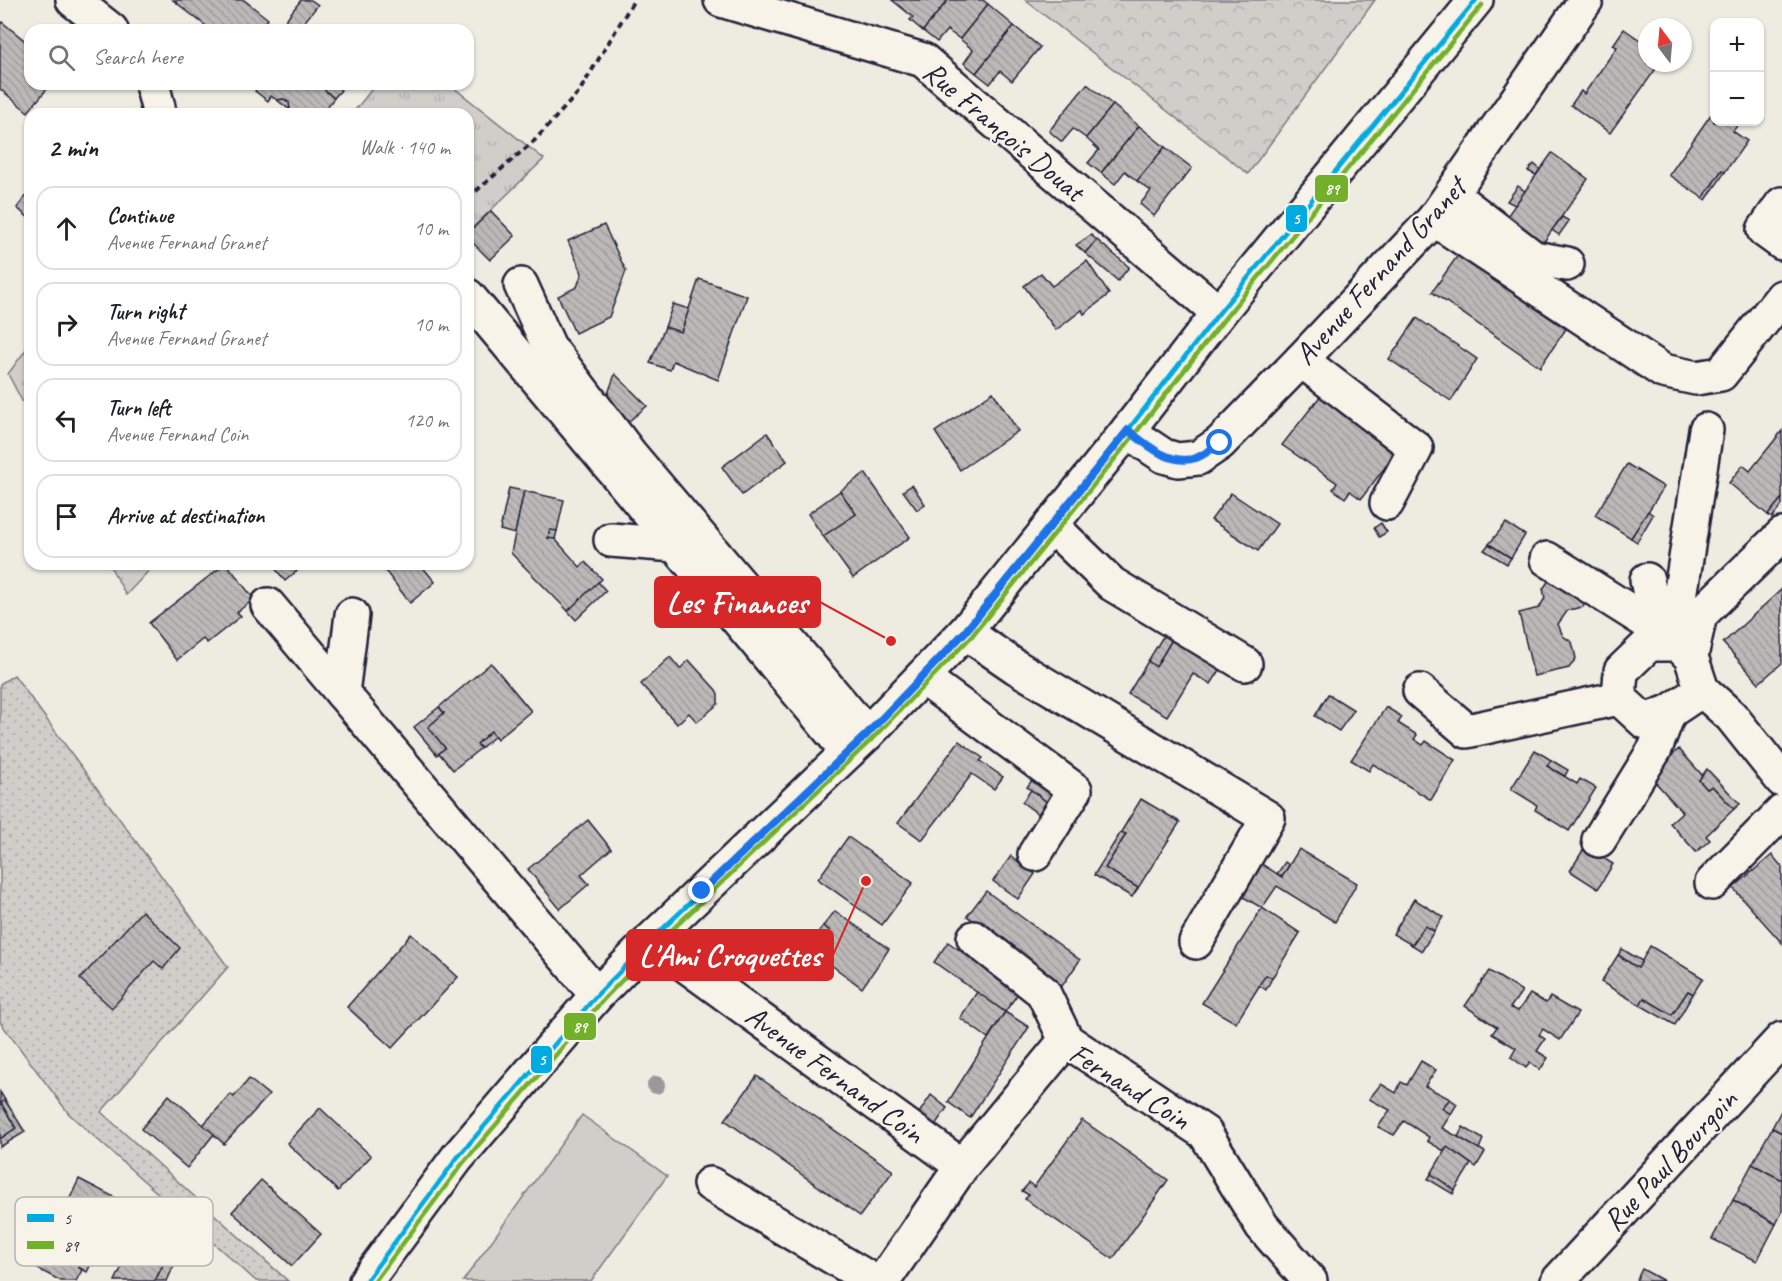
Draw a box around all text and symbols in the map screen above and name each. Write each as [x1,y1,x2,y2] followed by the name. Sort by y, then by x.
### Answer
[1638,18,1692,72] north arrow
[1710,18,1764,126] map controls
[1710,18,1764,72] button: +
[24,24,474,90] search box
[45,41,78,74] icon: search
[93,43,183,71] text: Search here
[916,53,1095,211] street label: Rue François Douat
[1710,72,1764,126] button: −
[48,131,98,164] text: 2 min
[360,135,450,160] text: Walk · 140 m
[1286,166,1477,372] street label: Avenue Fernand Granet
[1314,174,1349,203] line badge: 89
[1325,179,1341,199] text: 89
[107,202,173,230] text: Continue
[1285,204,1308,233] line badge: 5
[1293,209,1302,229] text: 5
[50,212,83,245] icon: ahead
[414,216,448,241] text: 10 m
[107,230,266,255] text: Avenue Fernand Granet
[107,298,184,326] text: Turn right
[50,308,83,341] icon: right
[414,312,448,337] text: 10 m
[107,326,266,351] text: Avenue Fernand Granet
[107,394,171,422] text: Turn left
[50,404,83,437] icon: left
[405,408,448,433] text: 120 m
[107,422,248,447] text: Avenue Fernand Coin
[1206,429,1232,455] route start
[50,500,83,533] icon: arrive
[107,502,264,530] text: Arrive at destination
[655,577,820,627] callout: Les Finances
[666,582,811,623] text: Les Finances
[688,877,714,903] route end
[627,930,833,980] callout: L'Ami Croquettes
[639,935,824,976] text: L'Ami Croquettes
[738,996,933,1153] street label: Avenue Fernand Coin
[563,1012,597,1041] line badge: 89
[573,1017,589,1037] text: 89
[1062,1034,1198,1138] street label: Fernand Coin
[530,1045,553,1074] line badge: 5
[539,1050,548,1070] text: 5
[1595,1080,1746,1239] street label: Rue Paul Bourgoin
[15,1197,213,1266] legend
[64,1209,72,1229] text: 5
[64,1236,80,1256] text: 89

